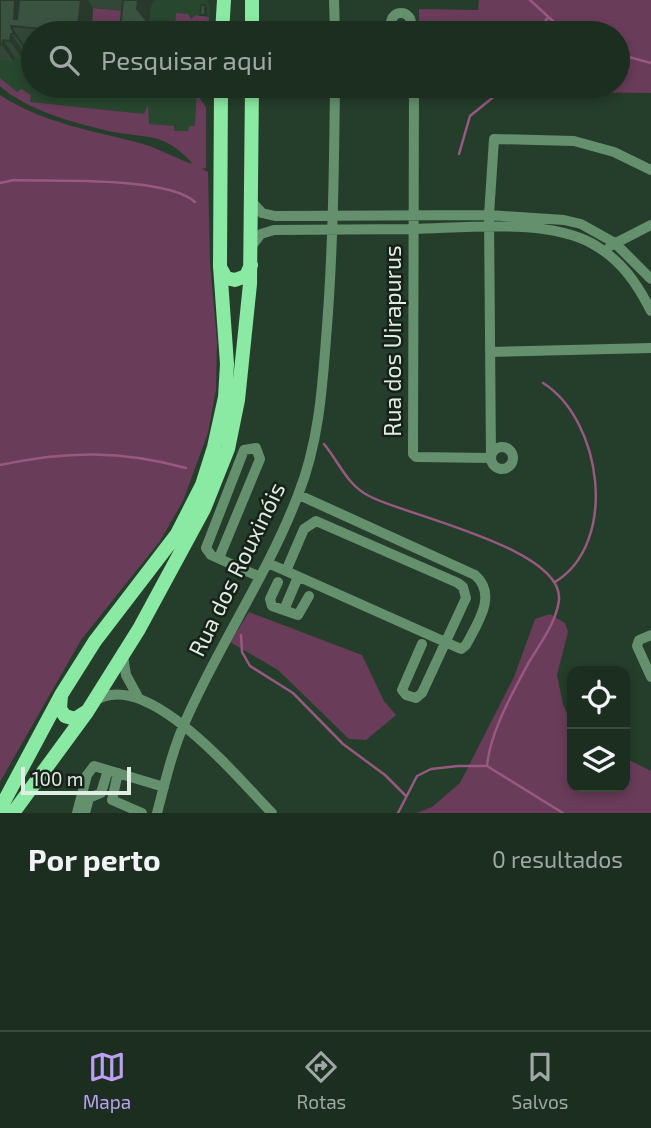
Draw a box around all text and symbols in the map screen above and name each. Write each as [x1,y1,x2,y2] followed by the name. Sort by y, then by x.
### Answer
[21,21,630,98] search box
[45,41,83,79] icon: search
[101,44,273,75] text: Pesquisar aqui
[378,245,406,437] street label: Rua dos Uirapurus
[182,477,290,661] street label: Rua dos Rouxinóis
[567,666,630,792] map controls
[567,666,630,729] button: locate
[567,729,630,792] button: layers
[21,764,131,796] scale bar
[32,767,83,790] text: 100 m
[28,841,161,877] text: Por perto
[492,845,623,873] text: 0 resultados
[83,1048,131,1113] tab: Mapa
[297,1048,346,1113] tab: Rotas
[512,1048,568,1113] tab: Salvos

